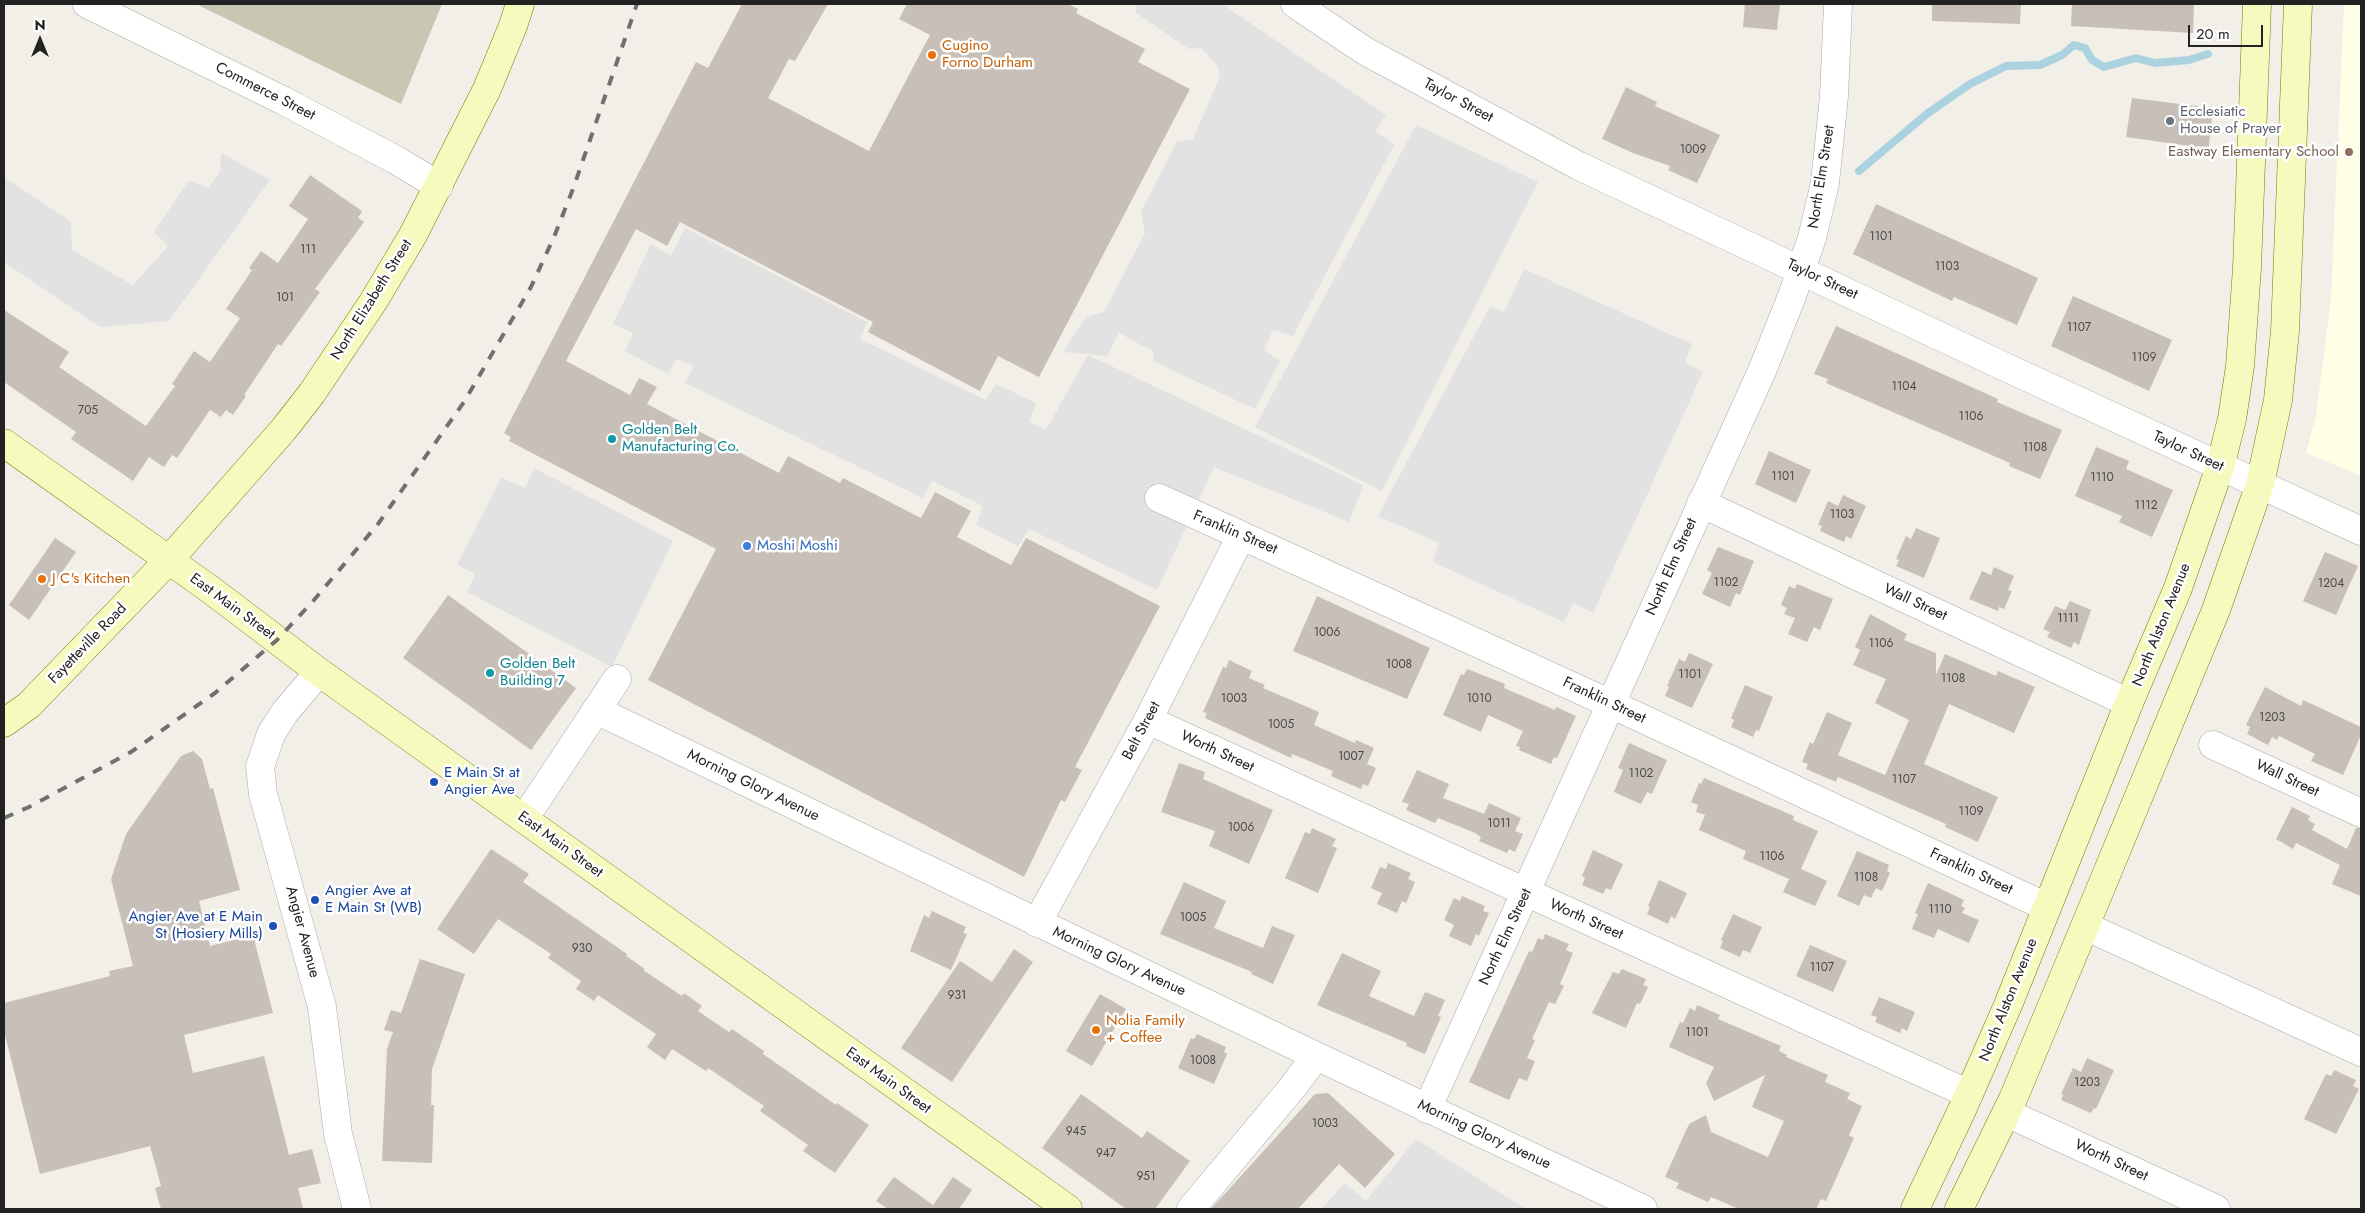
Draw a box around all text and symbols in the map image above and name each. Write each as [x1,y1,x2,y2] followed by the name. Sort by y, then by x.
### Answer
[15,15,65,65] north arrow
[34,15,46,35] text: N
[2190,15,2265,47] scale bar
[2196,23,2230,45] text: 20 m
[942,37,1033,72] place label: Cugino Forno Durham
[926,49,938,61] marker: Cugino Forno Durham
[212,59,318,125] street label: Commerce Street
[1420,75,1496,127] street label: Taylor Street
[2180,103,2281,138] place label: Ecclesiatic House of Prayer
[2164,115,2176,127] marker: Ecclesiatic House of Prayer
[1805,124,1839,230] street label: North Elm Street
[1680,143,1706,157] house number: 1009
[2168,143,2339,161] place label: Eastway Elementary School
[2343,146,2355,158] marker: Eastway Elementary School
[1869,230,1893,244] house number: 1101
[328,236,416,364] street label: North Elizabeth Street
[300,243,316,257] house number: 111
[1784,256,1860,304] street label: Taylor Street
[1935,260,1959,274] house number: 1103
[276,291,294,305] house number: 101
[2067,321,2091,335] house number: 1107
[2132,351,2156,365] house number: 1109
[1892,380,1916,394] house number: 1104
[78,404,98,418] house number: 705
[1959,410,1983,424] house number: 1106
[622,421,739,456] place label: Golden Belt Manufacturing Co.
[2150,428,2226,476] street label: Taylor Street
[606,433,618,445] marker: Golden Belt Manufacturing Co.
[2023,441,2047,455] house number: 1108
[1771,470,1795,484] house number: 1101
[2090,471,2114,485] house number: 1110
[2134,499,2158,513] house number: 1112
[1190,507,1280,559] street label: Franklin Street
[1830,508,1854,522] house number: 1103
[1643,516,1701,618] street label: North Elm Street
[757,537,838,555] place label: Moshi Moshi
[741,540,753,552] marker: Moshi Moshi
[2129,561,2195,689] street label: North Alston Avenue
[52,570,130,588] place label: J C's Kitchen
[186,570,278,644] street label: East Main Street
[36,573,48,585] marker: J C's Kitchen
[1714,576,1738,590] house number: 1102
[2318,577,2344,591] house number: 1204
[1880,581,1950,625] street label: Wall Street
[45,600,131,688] street label: Fayetteville Road
[2057,612,2079,626] house number: 1111
[1314,626,1340,640] house number: 1006
[1869,637,1893,651] house number: 1106
[500,655,575,690] place label: Golden Belt Building 7
[1386,658,1412,672] house number: 1008
[484,667,496,679] marker: Golden Belt Building 7
[1678,668,1702,682] house number: 1101
[1941,672,1965,686] house number: 1108
[1560,674,1648,728] street label: Franklin Street
[1221,692,1247,706] house number: 1003
[1466,692,1492,706] house number: 1010
[1119,699,1165,763] street label: Belt Street
[2259,711,2285,725] house number: 1203
[1268,718,1294,732] house number: 1005
[1178,727,1256,777] street label: Worth Street
[684,746,822,826] street label: Morning Glory Avenue
[1338,750,1364,764] house number: 1007
[2252,757,2322,801] street label: Wall Street
[444,764,520,799] place label: E Main St at Angier Ave
[1629,767,1653,781] house number: 1102
[1892,773,1916,787] house number: 1107
[428,776,440,788] marker: E Main St at Angier Ave
[1959,805,1983,819] house number: 1109
[514,808,606,882] street label: East Main Street
[1487,817,1511,831] house number: 1011
[1228,821,1254,835] house number: 1006
[1927,845,2015,899] street label: Franklin Street
[1760,850,1784,864] house number: 1106
[1854,871,1878,885] house number: 1108
[325,882,422,917] place label: Angier Ave at E Main St (WB)
[281,884,323,980] street label: Angier Avenue
[1476,886,1536,988] street label: North Elm Street
[309,894,321,906] marker: Angier Ave at E Main St (WB)
[1546,896,1626,944] street label: Worth Street
[1928,903,1952,917] house number: 1110
[128,908,263,943] place label: Angier Ave at E Main St (Hosiery Mills)
[1180,911,1206,925] house number: 1005
[267,920,279,932] marker: Angier Ave at E Main St (Hosiery Mills)
[1050,923,1188,1001] street label: Morning Glory Avenue
[1976,936,2042,1064] street label: North Alston Avenue
[572,942,592,956] house number: 930
[1810,961,1834,975] house number: 1107
[948,989,966,1003] house number: 931
[1106,1012,1185,1047] place label: Nolia Family + Coffee
[1090,1024,1102,1036] marker: Nolia Family + Coffee
[1685,1026,1709,1040] house number: 1101
[842,1044,934,1118] street label: East Main Street
[1190,1054,1216,1068] house number: 1008
[2074,1076,2100,1090] house number: 1203
[1415,1096,1553,1174] street label: Morning Glory Avenue
[1312,1117,1338,1131] house number: 1003
[1066,1125,1086,1139] house number: 945
[2072,1136,2150,1186] street label: Worth Street
[1096,1147,1116,1161] house number: 947
[1136,1170,1156,1184] house number: 951

